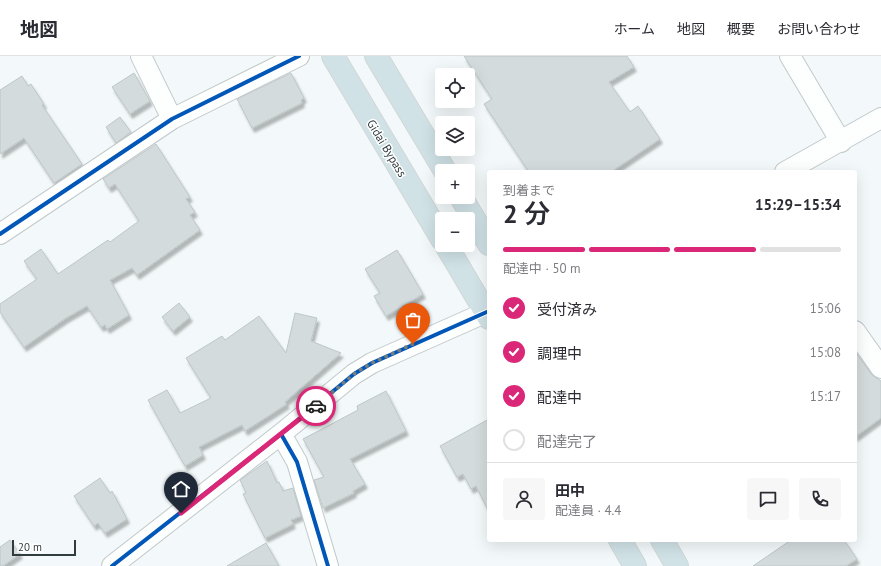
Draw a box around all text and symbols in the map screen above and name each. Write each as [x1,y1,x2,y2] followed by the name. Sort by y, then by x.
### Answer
[20,17,58,41] text: 地図
[613,20,655,38] text: ホーム
[677,20,705,38] text: 地図
[727,20,755,38] text: 概要
[777,20,861,38] text: お問い合わせ
[435,68,475,252] map controls
[435,68,475,108] button: locate
[364,116,410,180] street label: Gidai Bypass
[435,116,475,156] button: layers
[435,164,475,204] button: +
[503,182,555,199] text: 到着まで
[755,195,841,214] text: 15:29–15:34
[503,197,550,230] text: 2 分
[435,212,475,252] button: −
[503,260,581,277] text: 配達中 · 50 m
[503,297,525,319] icon: check
[537,300,597,319] text: 受付済み
[810,300,841,317] text: 15:06
[396,303,430,344] pin
[402,309,424,331] icon: bag
[503,341,525,363] icon: check
[537,344,582,363] text: 調理中
[810,344,841,361] text: 15:08
[503,385,525,407] icon: check
[296,386,336,426] courier
[537,388,582,407] text: 配達中
[810,388,841,405] text: 15:17
[305,395,327,417] icon: car
[537,432,597,451] text: 配達完了
[164,472,198,513] pin
[170,478,192,500] icon: home
[503,478,545,520] button: person
[747,478,789,520] button: chat
[799,478,841,520] button: phone
[555,481,585,500] text: 田中
[555,502,621,519] text: 配達員 · 4.4
[12,538,76,557] scale bar
[18,540,42,554] text: 20 m

